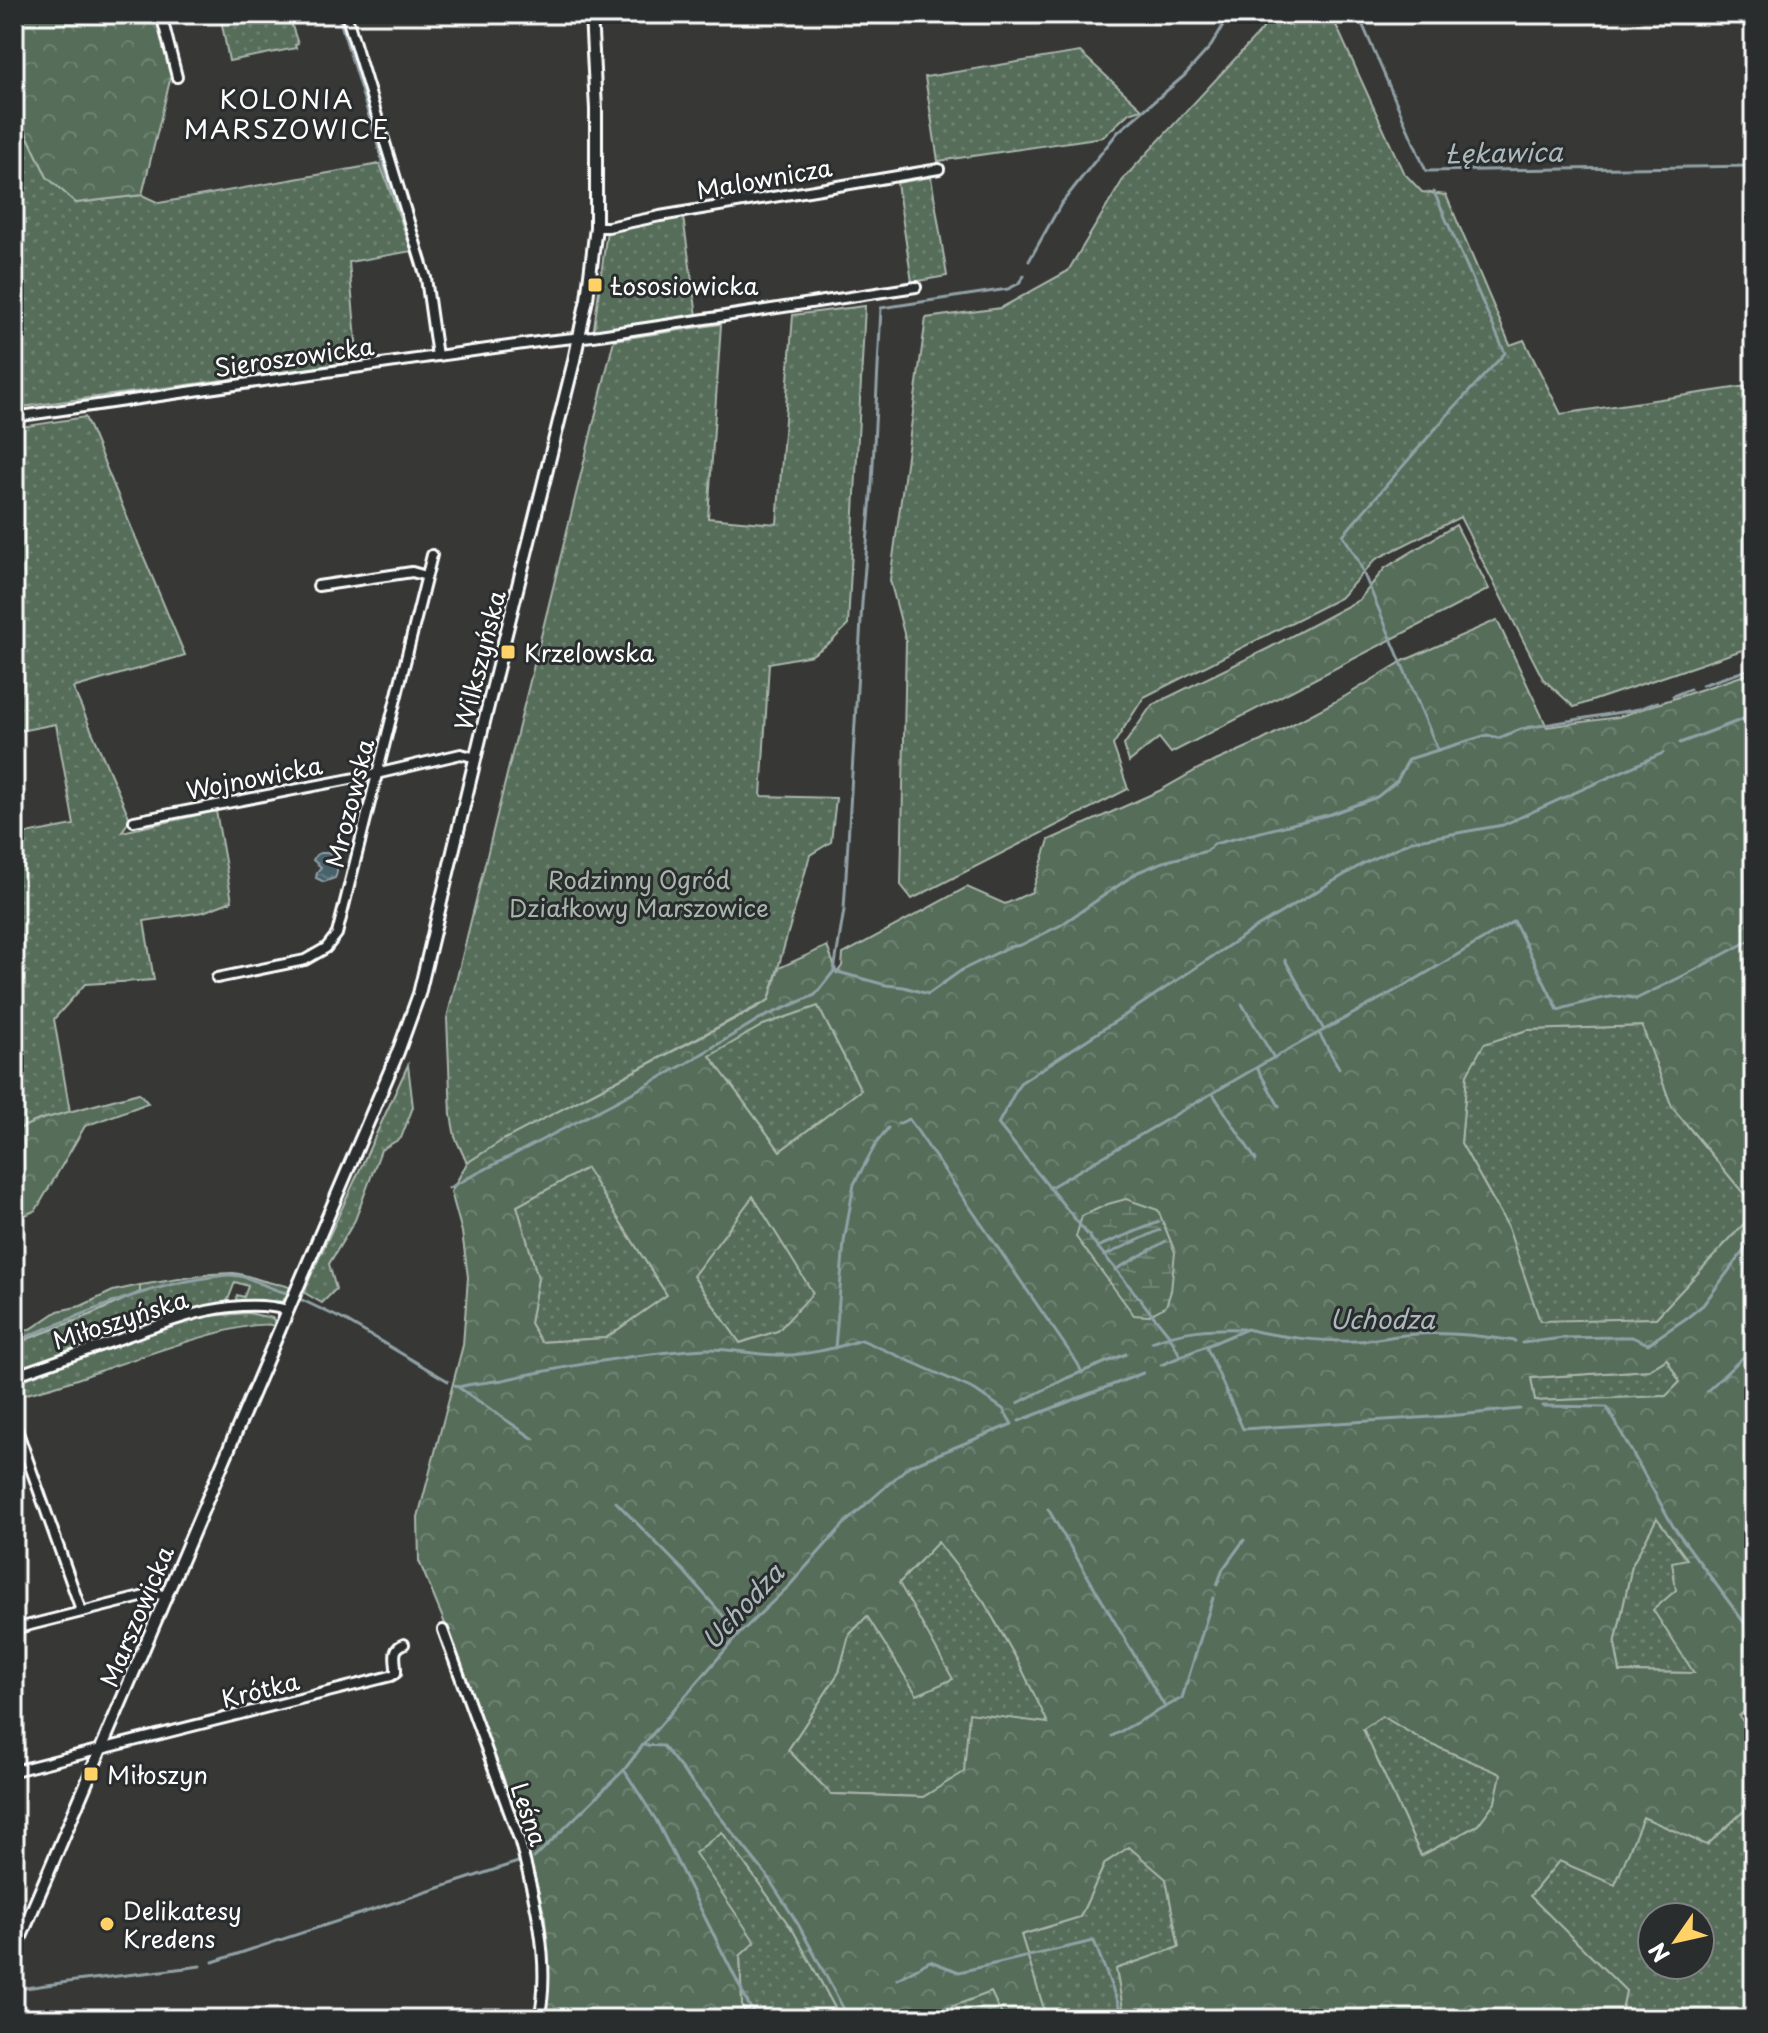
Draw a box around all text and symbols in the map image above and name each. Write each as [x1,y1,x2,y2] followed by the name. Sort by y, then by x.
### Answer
[184,79,390,148] district label: KOLONIA MARSZOWICE
[1445,131,1564,173] water label: Łękawica
[693,148,835,208] street label: Malownicza
[610,267,758,303] place label: Łososiowicka
[586,276,604,294] marker: Łososiowicka
[212,327,376,385] street label: Sieroszowicka
[444,586,514,734] street label: Wilkszyńska
[524,634,654,670] place label: Krzelowska
[499,643,517,661] marker: Krzelowska
[316,735,382,871] street label: Mrozowska
[183,746,325,808] street label: Wojnowicka
[509,861,769,925] park label: Rodzinny Ogród Działkowy Marszowice
[48,1280,192,1358] street label: Miłoszyńska
[1329,1299,1435,1338] water label: Uchodza
[90,1540,182,1692] street label: Marszowicka
[692,1554,793,1658] water label: Uchodza
[217,1662,303,1716] street label: Krótka
[107,1756,208,1792] place label: Miłoszyn
[82,1765,100,1783] marker: Miłoszyn
[502,1777,558,1851] street label: Leśna
[123,1892,242,1956] place label: Delikatesy Kredens
[1636,1901,1716,1981] north arrow
[98,1915,116,1933] marker: Delikatesy Kredens
[1640,1937,1677,1969] text: N

